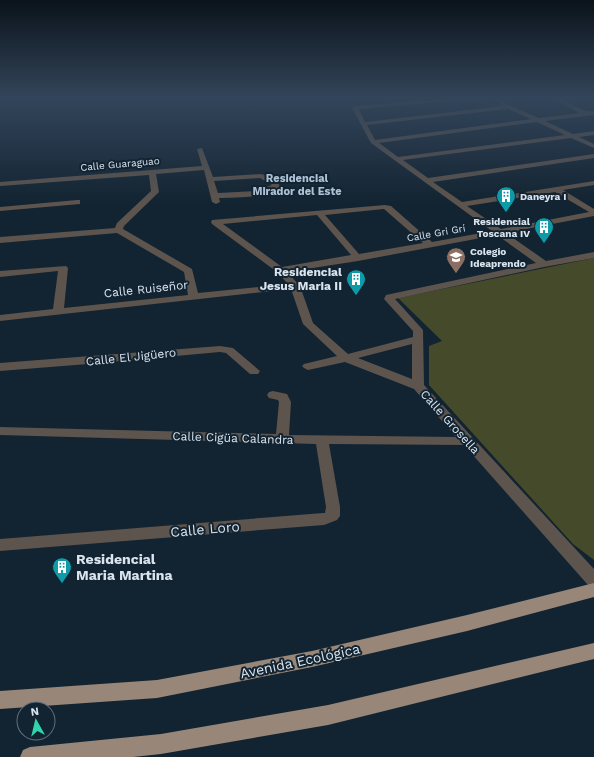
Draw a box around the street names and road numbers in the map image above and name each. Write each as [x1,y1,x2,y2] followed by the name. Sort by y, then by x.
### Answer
[80,155,160,173] street label: Calle Guaraguao
[406,222,466,244] street label: Calle Gri Grí
[103,278,189,300] street label: Calle Ruiseñor
[85,345,177,369] street label: Calle El Jigüero
[418,387,483,457] street label: Calle Grosella
[172,429,294,447] street label: Calle Cigüa Calandra
[170,518,240,540] street label: Calle Loro
[239,640,361,682] street label: Avenida Ecológica

